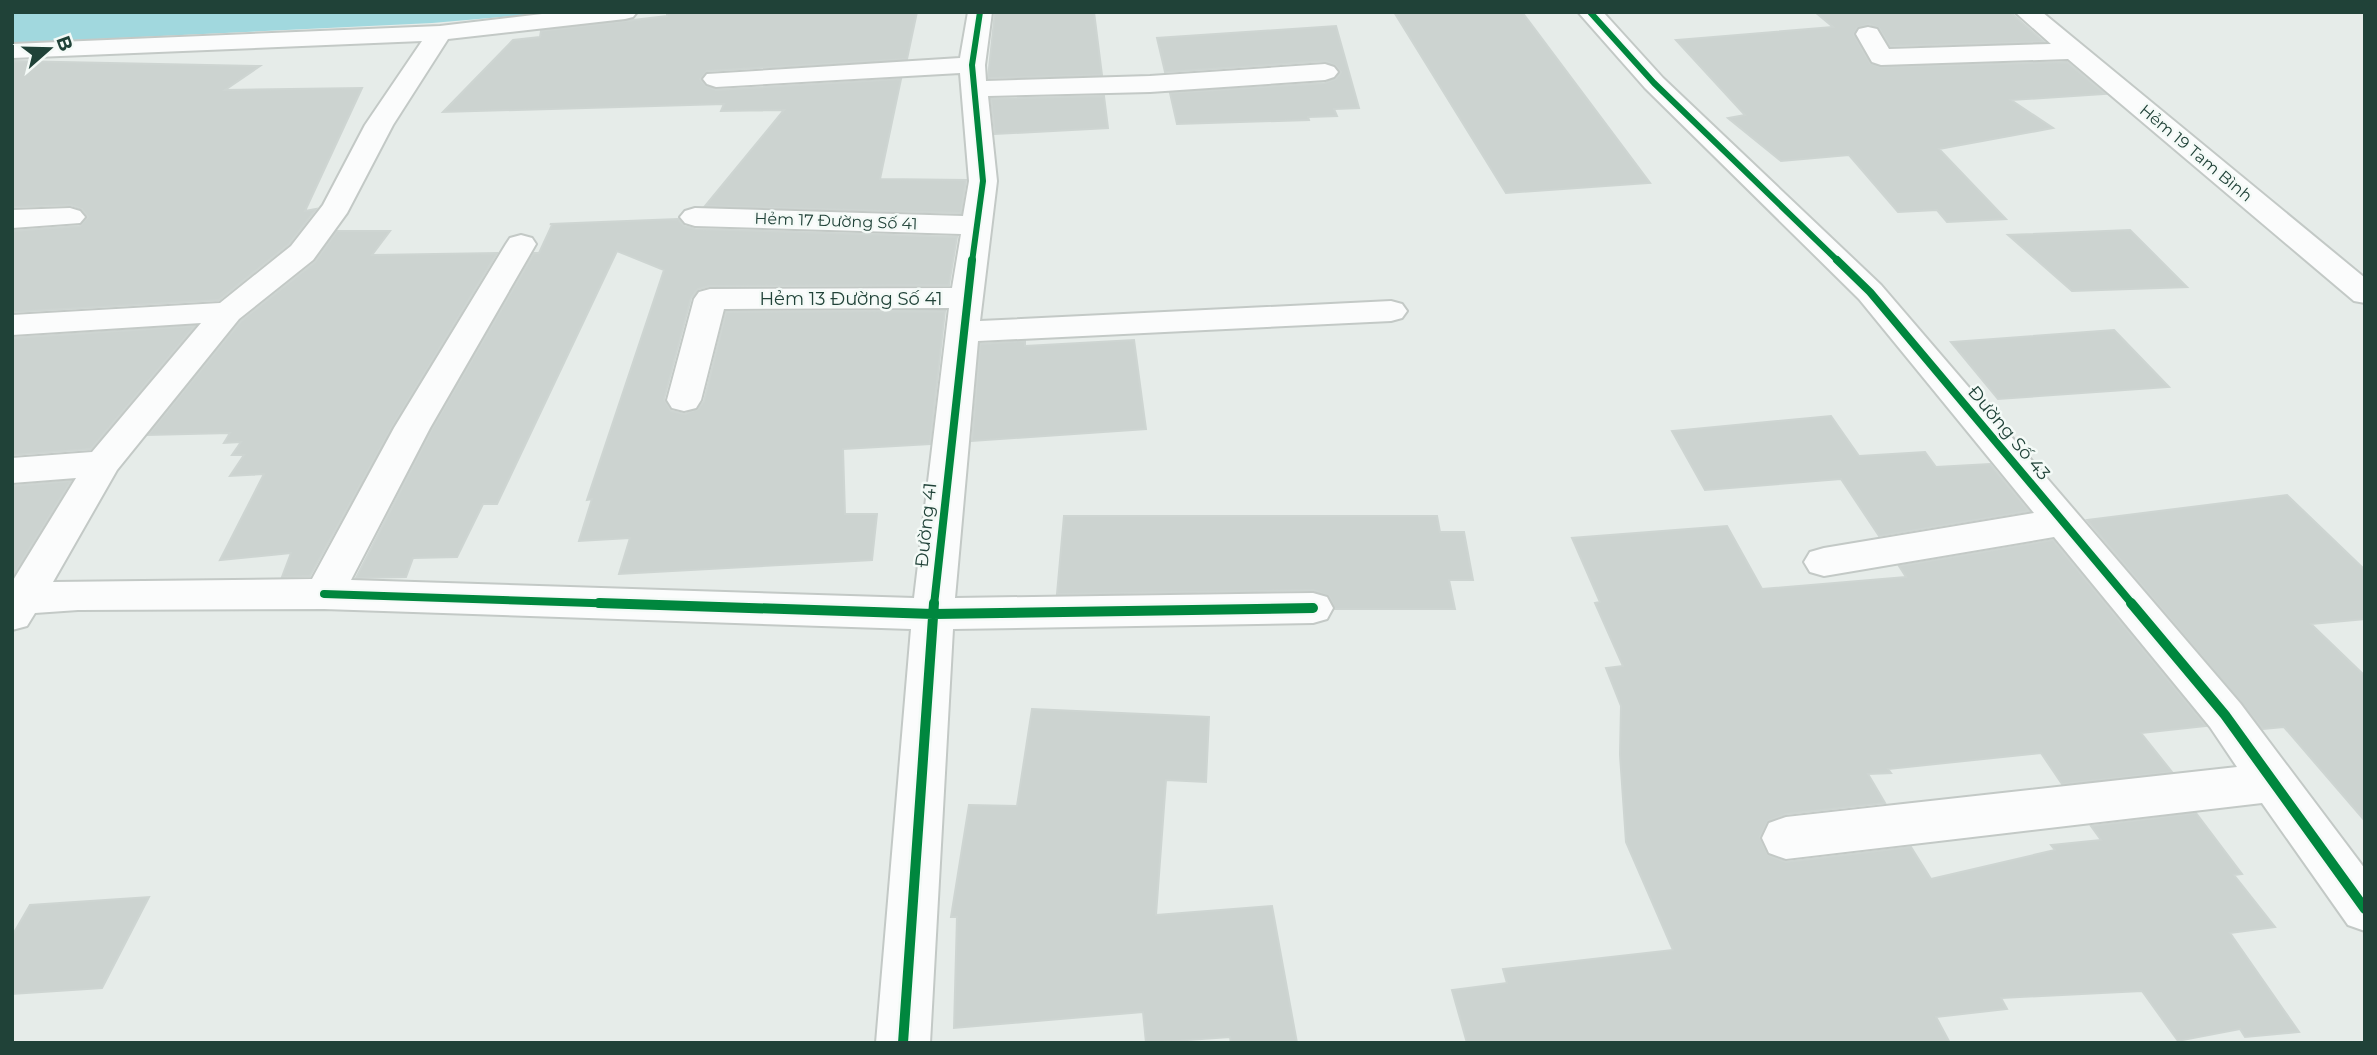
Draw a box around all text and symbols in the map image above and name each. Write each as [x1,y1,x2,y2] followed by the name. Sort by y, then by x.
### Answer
[14,14,84,84] north arrow
[51,33,78,54] text: B
[2136,100,2256,206] street label: Hẻm 19 Tam Bình
[754,209,918,233] street label: Hẻm 17 Đường Số 41
[759,288,943,310] street label: Hẻm 13 Đường Số 41
[1963,381,2055,485] street label: Đường Số 43
[911,481,941,569] street label: Đường 41

